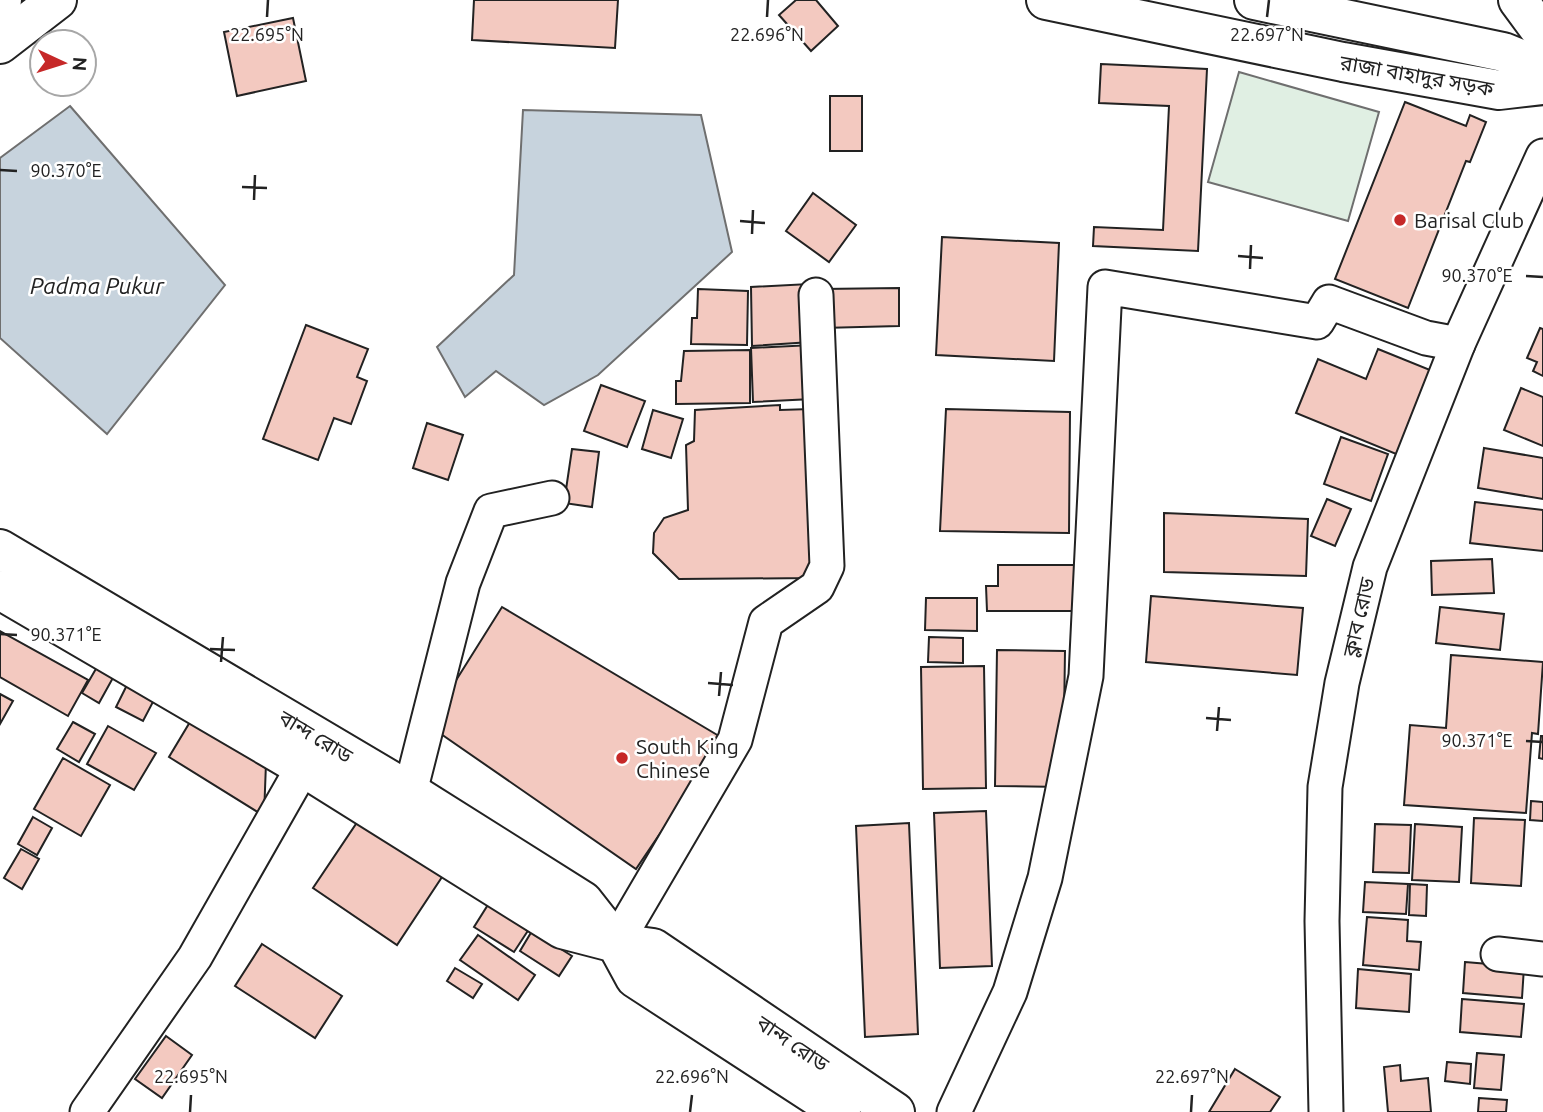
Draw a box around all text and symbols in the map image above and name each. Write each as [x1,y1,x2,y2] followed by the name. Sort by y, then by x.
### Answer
[230,24,304,44] text: 22.695°N
[730,24,804,44] text: 22.696°N
[1230,24,1304,44] text: 22.697°N
[28,28,98,98] north arrow
[1337,50,1497,101] street label: রাজা বাহাদুর সড়ক
[68,56,91,72] text: N
[30,160,102,180] text: 90.370°E
[1414,208,1524,232] place label: Barisal Club
[1392,212,1408,228] marker: Barisal Club
[1441,265,1513,285] text: 90.370°E
[30,273,165,298] water label: Padma Pukur
[1337,574,1379,660] street label: ক্লাব রোড
[30,624,102,644] text: 90.371°E
[274,704,358,768] street label: বান্দ রোড
[1441,730,1513,750] text: 90.371°E
[636,734,739,782] place label: South King Chinese
[614,750,630,766] marker: South King Chinese
[752,1010,834,1076] street label: বান্দ রোড
[154,1066,228,1086] text: 22.695°N
[655,1066,729,1086] text: 22.696°N
[1155,1066,1229,1086] text: 22.697°N

